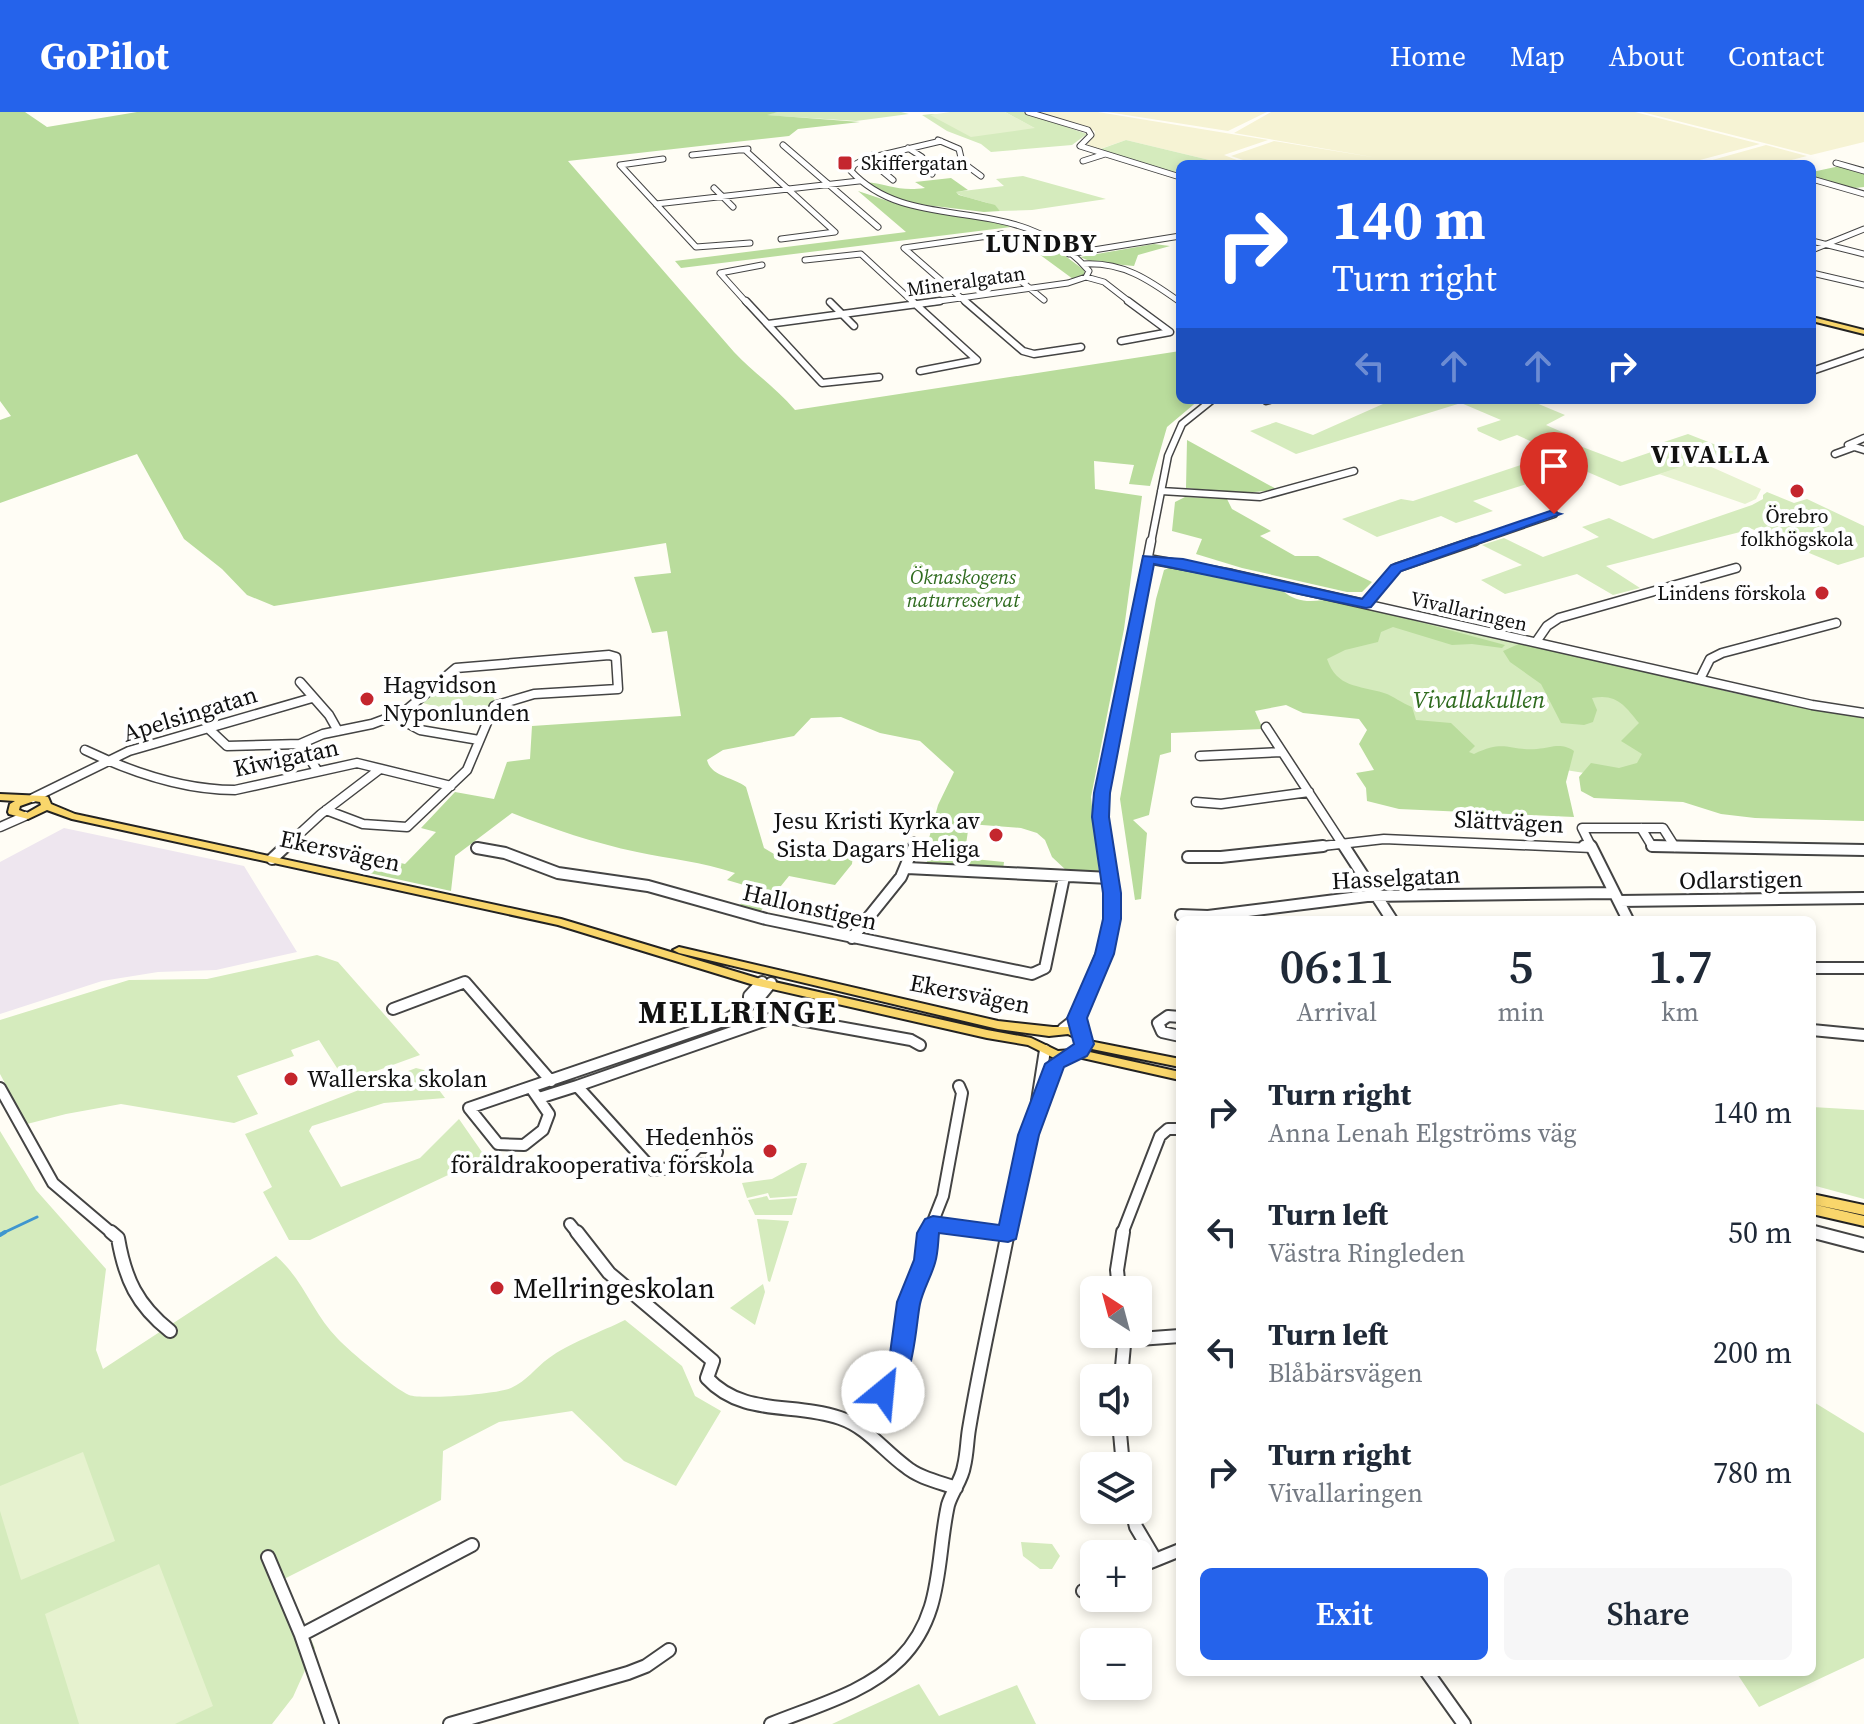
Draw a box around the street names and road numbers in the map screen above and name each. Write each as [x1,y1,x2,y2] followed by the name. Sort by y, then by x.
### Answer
[905,259,1027,303] street label: Mineralgatan
[1408,584,1530,638] street label: Vivallaringen
[119,677,261,750] street label: Apelsingatan
[230,730,342,785] street label: Kiwigatan
[1453,802,1565,841] street label: Slättvägen
[277,822,403,879] street label: Ekersvägen
[1331,858,1461,897] street label: Hasselgatan
[1679,862,1803,897] street label: Odlarstigen
[740,875,881,938] street label: Hallonstigen
[907,966,1033,1021] street label: Ekersvägen

